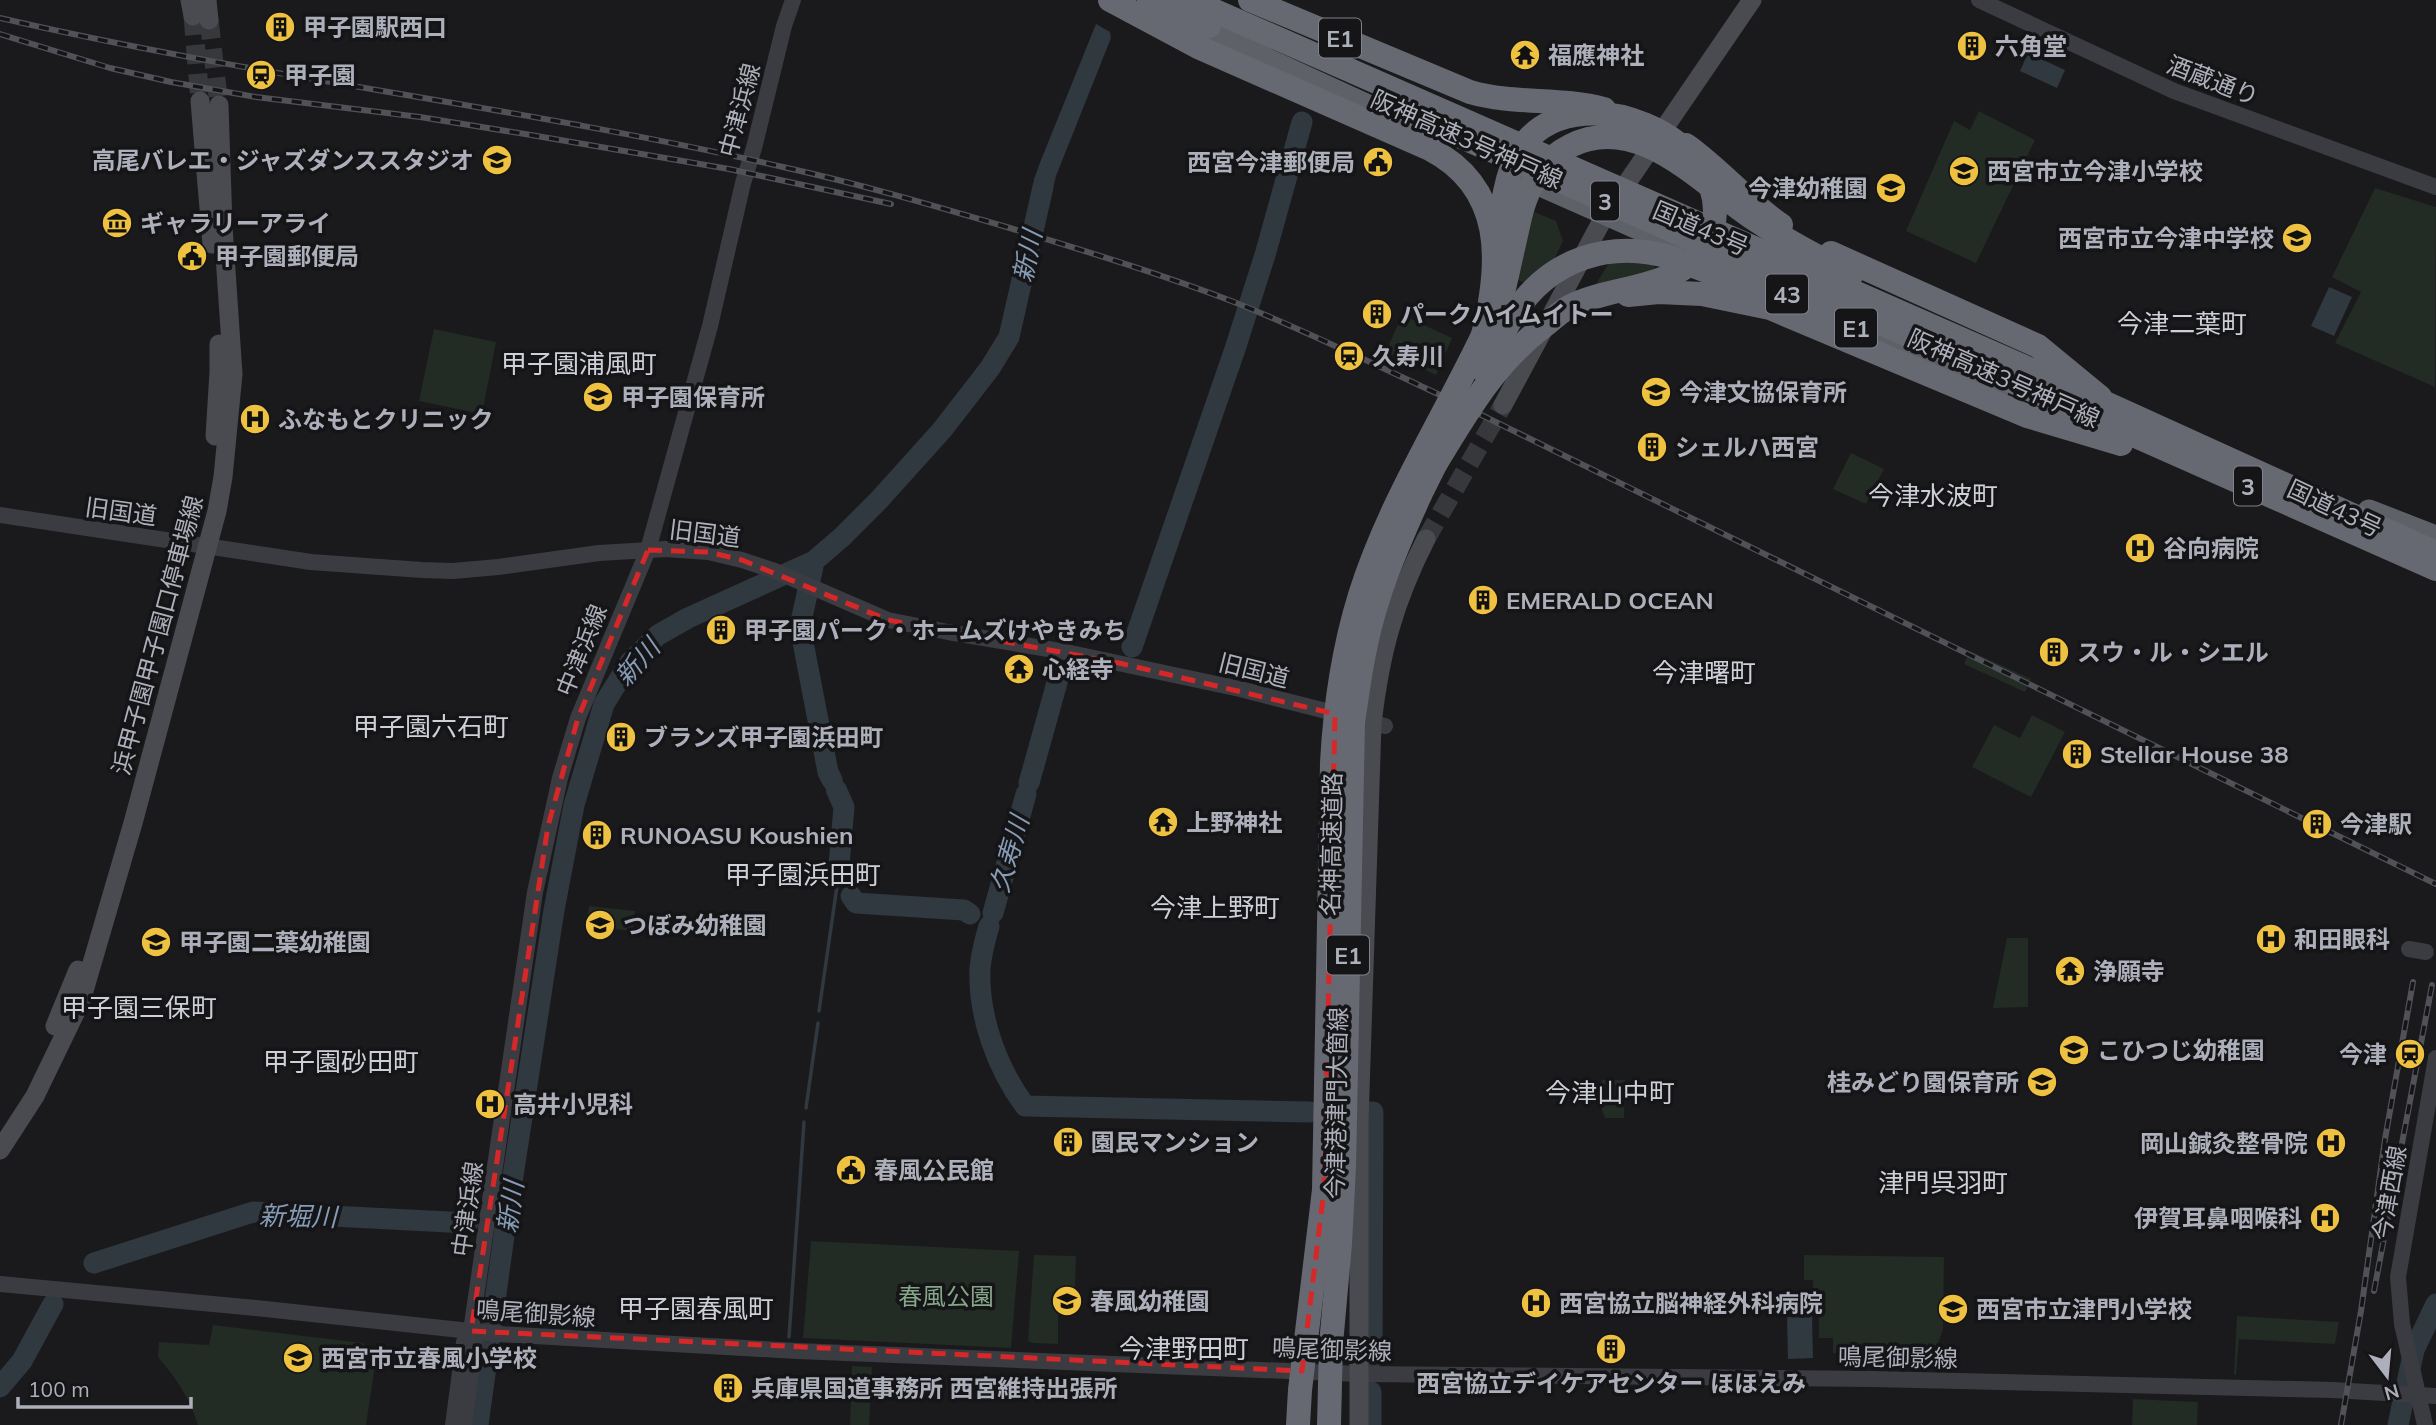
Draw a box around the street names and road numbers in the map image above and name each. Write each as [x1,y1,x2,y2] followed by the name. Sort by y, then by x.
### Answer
[1319,19,1361,58] road number: E1
[2163,49,2263,111] street label: 酒蔵通り
[712,60,766,160] street label: 中津浜線
[1367,83,1567,195] street label: 阪神高速3号神戸線
[1591,182,1619,220] road number: 3
[1649,194,1753,262] street label: 国道43号
[1766,274,1808,314] road number: 43
[1835,308,1877,348] road number: E1
[1904,322,2104,434] street label: 阪神高速3号神戸線
[2234,466,2262,506] road number: 3
[2283,473,2387,543] street label: 国道43号
[83,491,159,531] street label: 旧国道
[105,492,209,778] street label: 浜甲子園甲子園口停車場線
[667,514,743,552] street label: 旧国道
[549,600,613,700] street label: 中津浜線
[1215,647,1293,693] street label: 旧国道
[1315,772,1347,916] street label: 名神高速道路
[1327,936,1369,974] road number: E1
[1319,1007,1353,1199] street label: 今津港津門大箇線
[2366,1143,2412,1243] street label: 今津西線
[445,1159,489,1259] street label: 中津浜線
[475,1294,597,1332] street label: 鳴尾御影線
[1272,1332,1392,1366] street label: 鳴尾御影線
[1838,1341,1958,1373] street label: 鳴尾御影線

